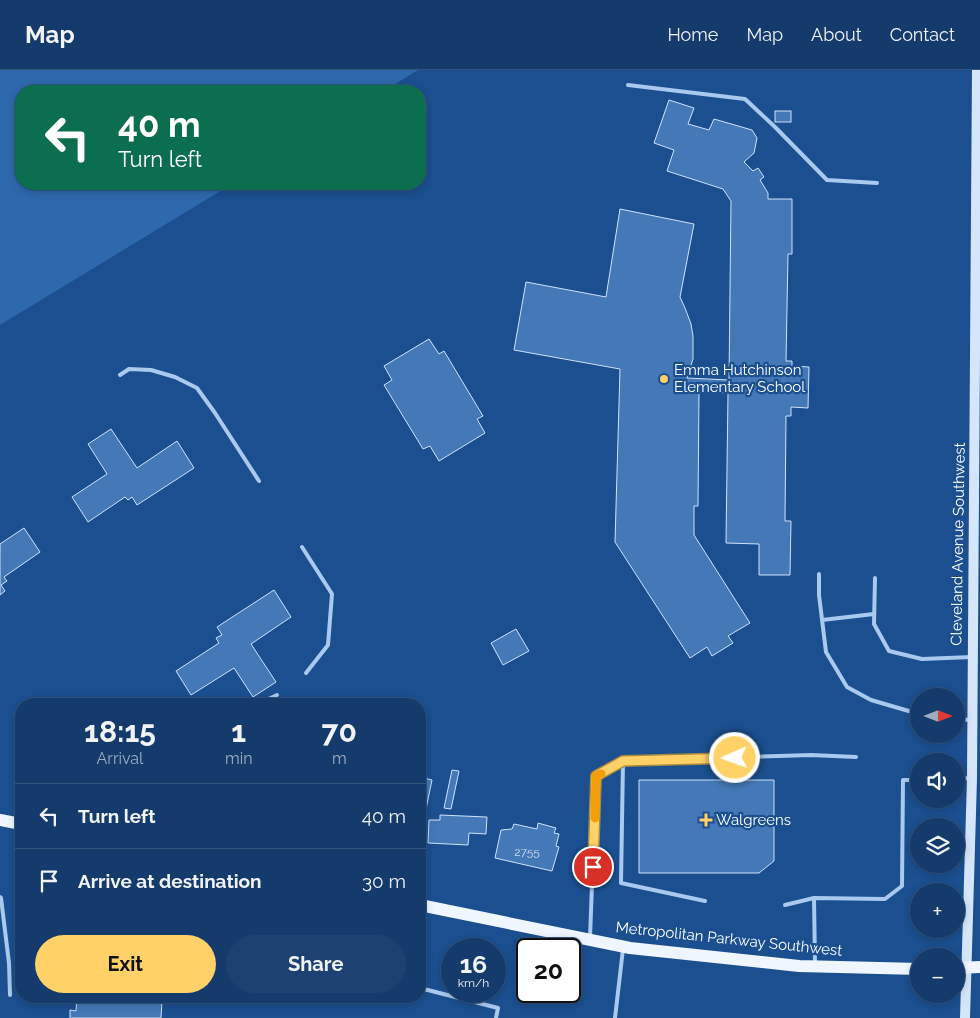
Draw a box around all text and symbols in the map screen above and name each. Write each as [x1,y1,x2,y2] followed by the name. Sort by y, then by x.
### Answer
[25,20,75,49] text: Map
[667,24,718,45] text: Home
[746,24,783,45] text: Map
[811,24,862,45] text: About
[890,24,955,45] text: Contact
[118,104,200,145] text: 40 m
[35,105,100,170] icon: left
[118,146,202,172] text: Turn left
[674,361,806,396] place label: Emma Hutchinson Elementary School
[658,373,670,385] marker: Emma Hutchinson Elementary School
[947,442,969,646] street label: Cleveland Avenue Southwest
[910,688,965,742] north arrow
[910,688,965,1003] map controls
[84,714,156,749] text: 18:15
[231,714,246,749] text: 1
[322,714,357,749] text: 70
[708,731,760,783] position arrow
[97,749,143,768] text: Arrival
[225,749,253,768] text: min
[332,749,347,768] text: m
[910,753,965,808] button: sound
[35,802,63,830] icon: left
[78,805,155,827] text: Turn left
[362,805,406,827] text: 40 m
[716,811,791,829] place label: Walgreens
[700,814,712,826] marker: Walgreens
[910,818,965,873] button: layers
[514,845,540,859] house number: 2755
[572,846,614,888] pin
[579,853,607,881] icon: arrive
[35,867,63,895] icon: arrive
[78,870,262,892] text: Arrive at destination
[362,870,406,892] text: 30 m
[910,883,965,938] button: +
[615,918,843,960] street label: Metropolitan Parkway Southwest
[35,935,216,993] button: Exit
[226,935,406,993] button: Share
[516,938,581,1003] speed limit sign: 20
[910,948,965,1003] button: −
[460,949,487,979] text: 16
[458,976,489,990] text: km/h

